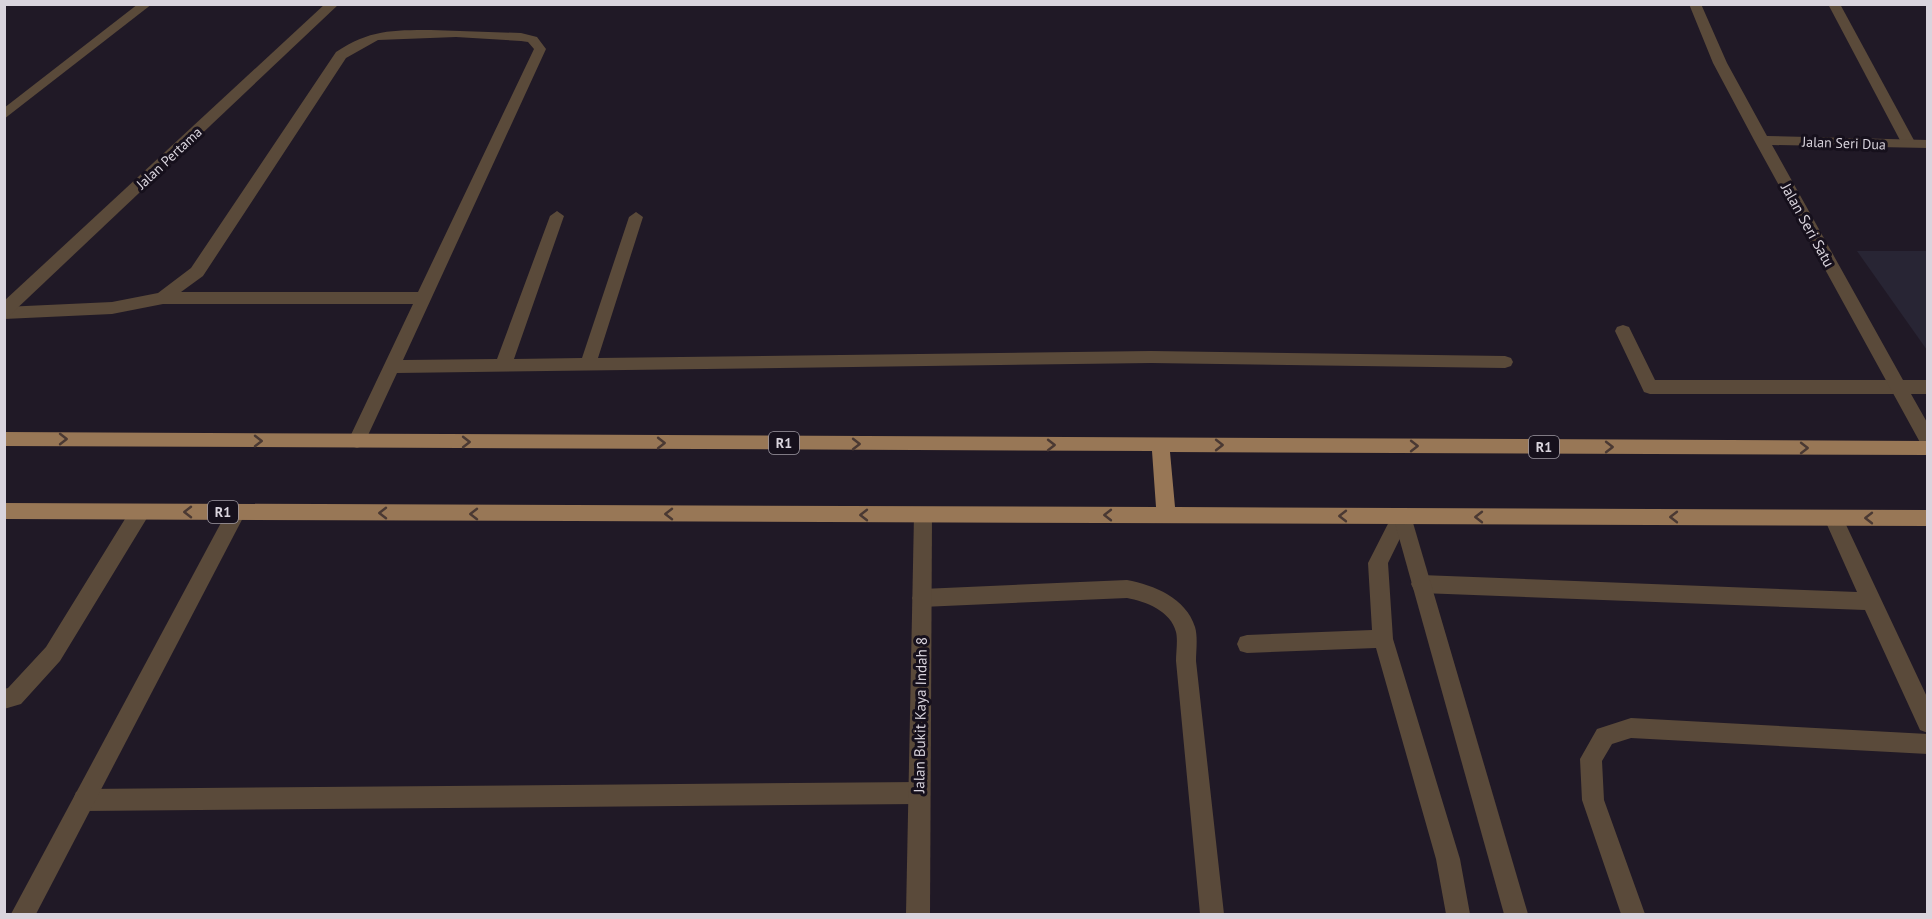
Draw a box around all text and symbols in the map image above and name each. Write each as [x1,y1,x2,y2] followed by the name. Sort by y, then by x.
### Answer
[132,123,206,194] street label: Jalan Pertama
[1801,133,1886,153] street label: Jalan Seri Dua
[1777,179,1839,270] street label: Jalan Seri Satu
[769,432,799,454] road number: R1
[58,433,67,445] one-way arrow
[253,435,262,447] one-way arrow
[462,436,471,448] one-way arrow
[1529,436,1559,458] road number: R1
[657,437,666,449] one-way arrow
[852,438,861,450] one-way arrow
[1047,438,1056,451] one-way arrow
[1214,439,1223,451] one-way arrow
[1409,440,1418,452] one-way arrow
[1604,441,1613,453] one-way arrow
[1799,442,1808,454] one-way arrow
[208,501,238,523] road number: R1
[184,506,193,518] one-way arrow
[379,507,388,519] one-way arrow
[470,508,479,520] one-way arrow
[665,508,674,520] one-way arrow
[860,509,869,521] one-way arrow
[1103,509,1112,521] one-way arrow
[1339,510,1348,522] one-way arrow
[1475,511,1484,523] one-way arrow
[1670,511,1679,523] one-way arrow
[1865,512,1874,524] one-way arrow
[909,637,931,794] street label: Jalan Bukit Kaya Indah 8

